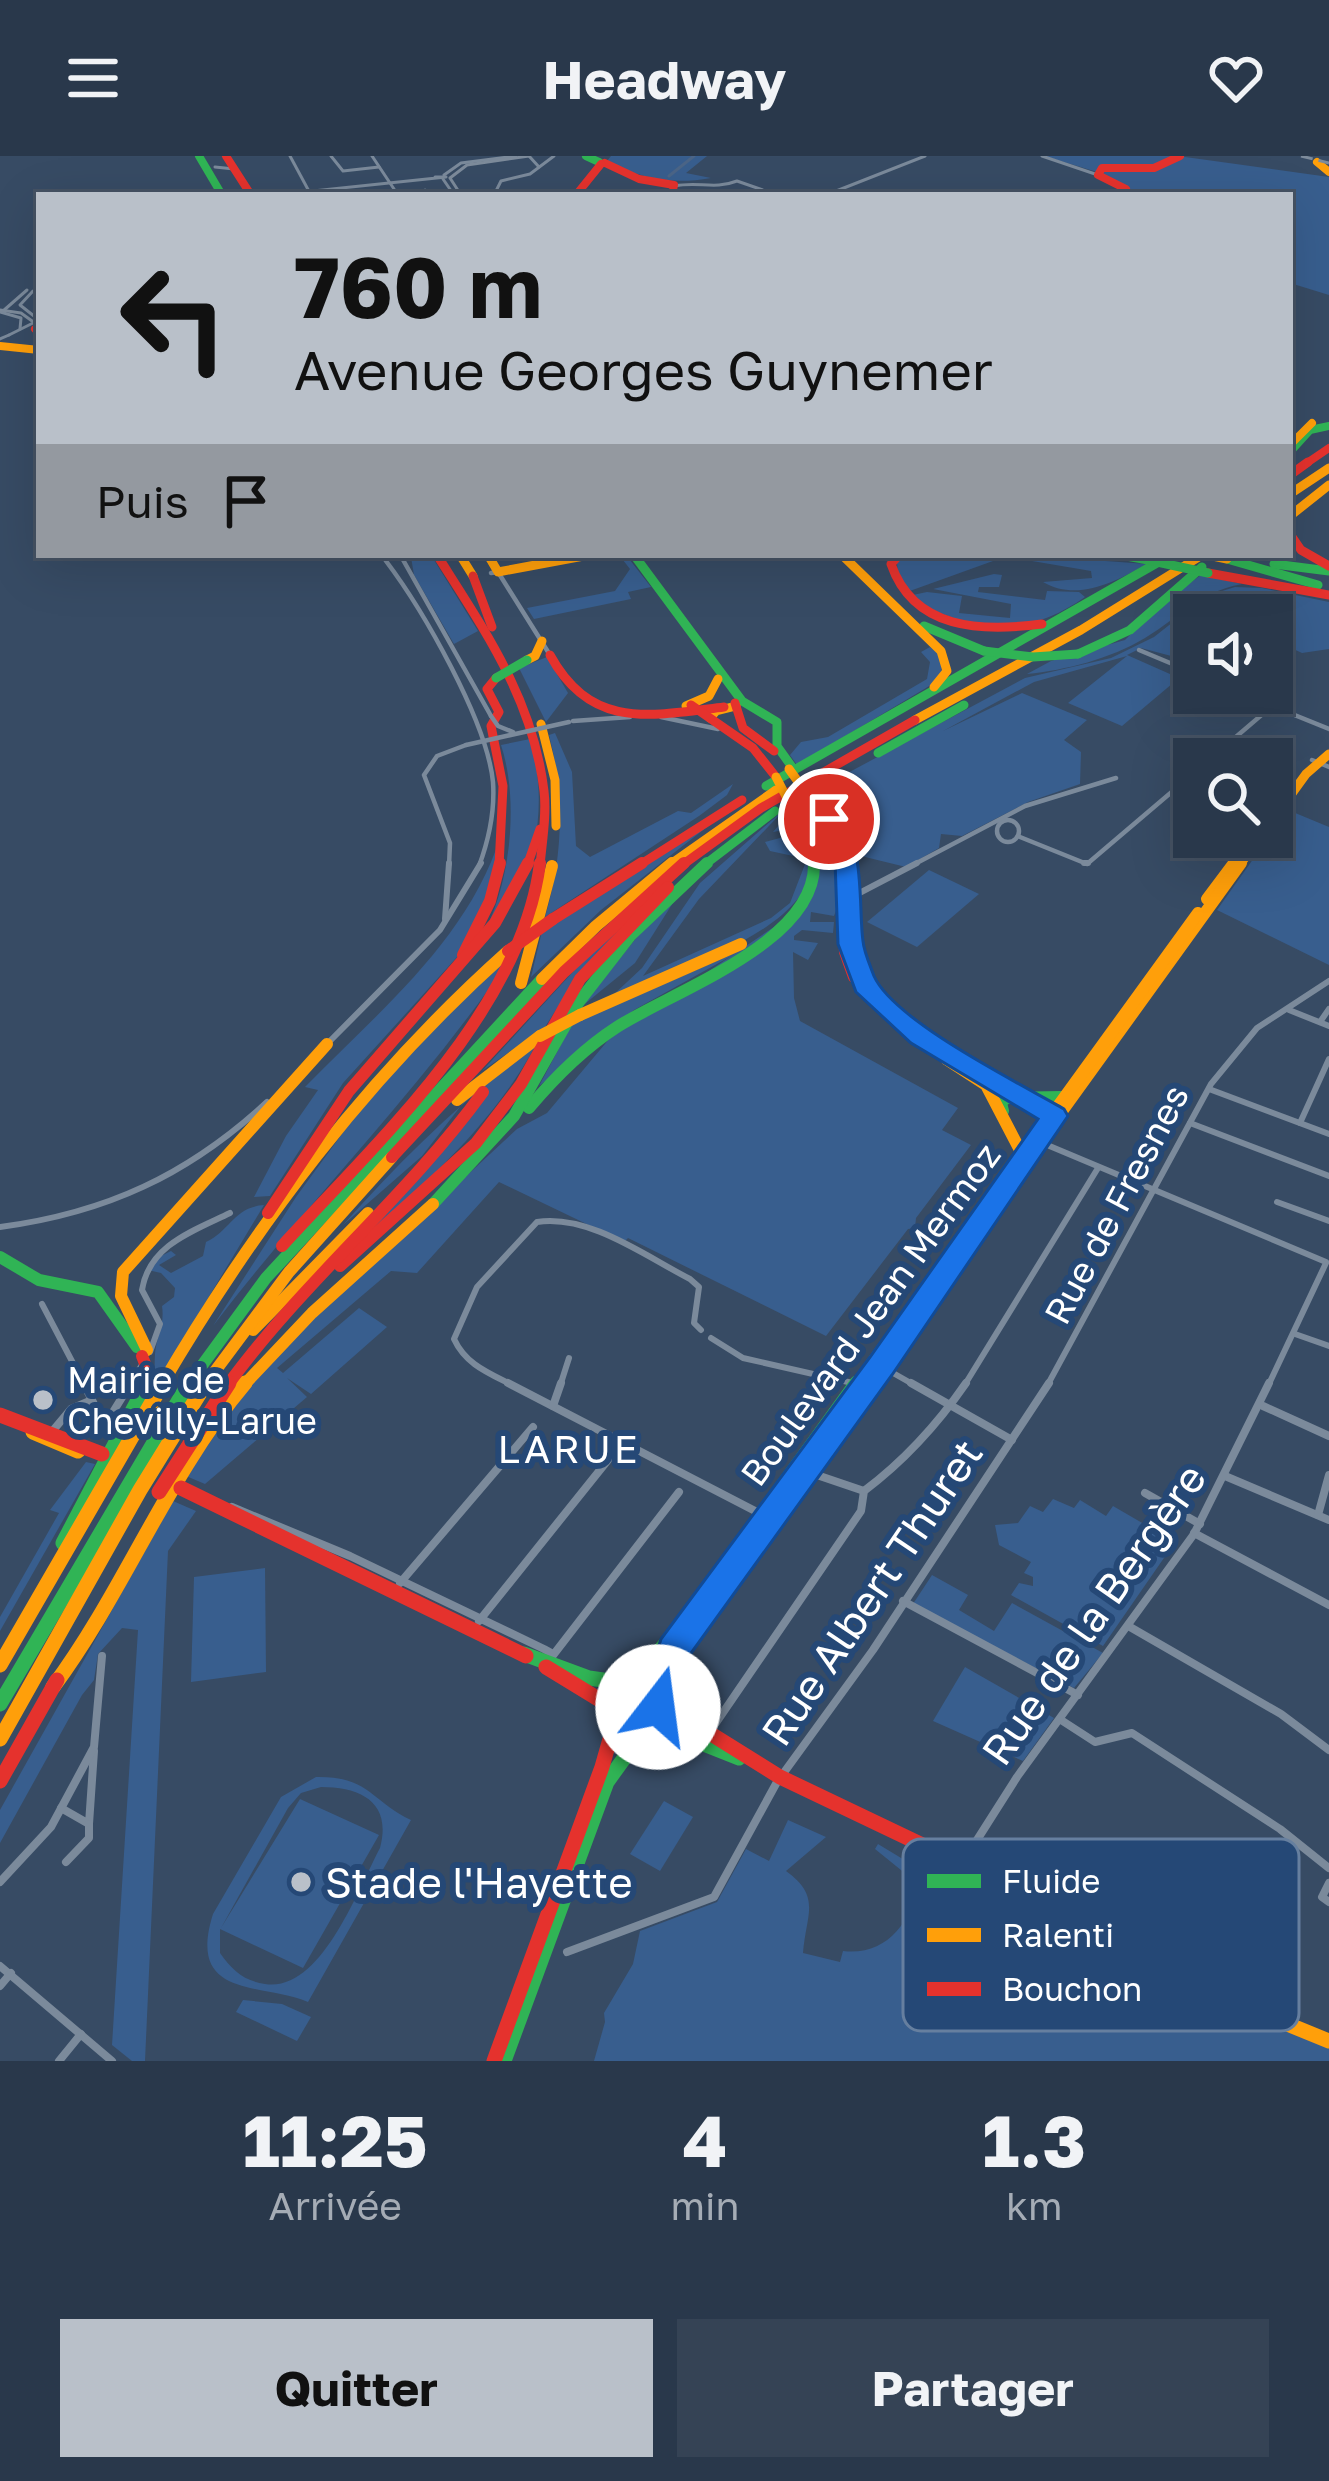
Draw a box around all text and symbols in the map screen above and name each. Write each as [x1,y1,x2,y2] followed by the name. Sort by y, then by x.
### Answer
[60,45,126,111] icon: menu
[1203,45,1269,111] icon: heart
[543,46,786,111] text: Headway
[294,236,542,336] text: 760 m
[96,240,252,396] icon: left
[294,337,993,402] text: Avenue Georges Guynemer
[213,468,279,534] icon: arrive
[96,474,189,528] text: Puis
[1173,594,1293,858] map controls
[1173,594,1293,714] button: sound
[1173,738,1293,858] button: search
[778,768,880,870] pin
[796,786,862,852] icon: arrive
[1035,1077,1197,1331] street label: Rue de Fresnes
[731,1134,1009,1494] street label: Boulevard Jean Mermoz
[67,1358,317,1442] place label: Mairie de Chevilly-Larue
[30,1387,56,1413] marker: Mairie de Chevilly-Larue
[498,1425,640,1472] district label: LARUE
[750,1430,992,1754] street label: Rue Albert Thuret
[971,1454,1215,1774] street label: Rue de la Bergère
[595,1644,721,1770] position arrow
[903,1839,1299,2031] legend
[325,1857,633,1907] place label: Stade l'Hayette
[1002,1861,1100,1900] text: Fluide
[288,1869,314,1895] marker: Stade l'Hayette
[1002,1915,1114,1954] text: Ralenti
[1002,1969,1142,2008] text: Bouchon
[243,2096,428,2183] text: 11:25
[682,2096,728,2183] text: 4
[982,2096,1086,2183] text: 1.3
[269,2182,402,2229] text: Arrivée
[671,2182,739,2229] text: min
[1006,2182,1063,2229] text: km
[60,2319,653,2457] button: Quitter
[677,2319,1269,2457] button: Partager

